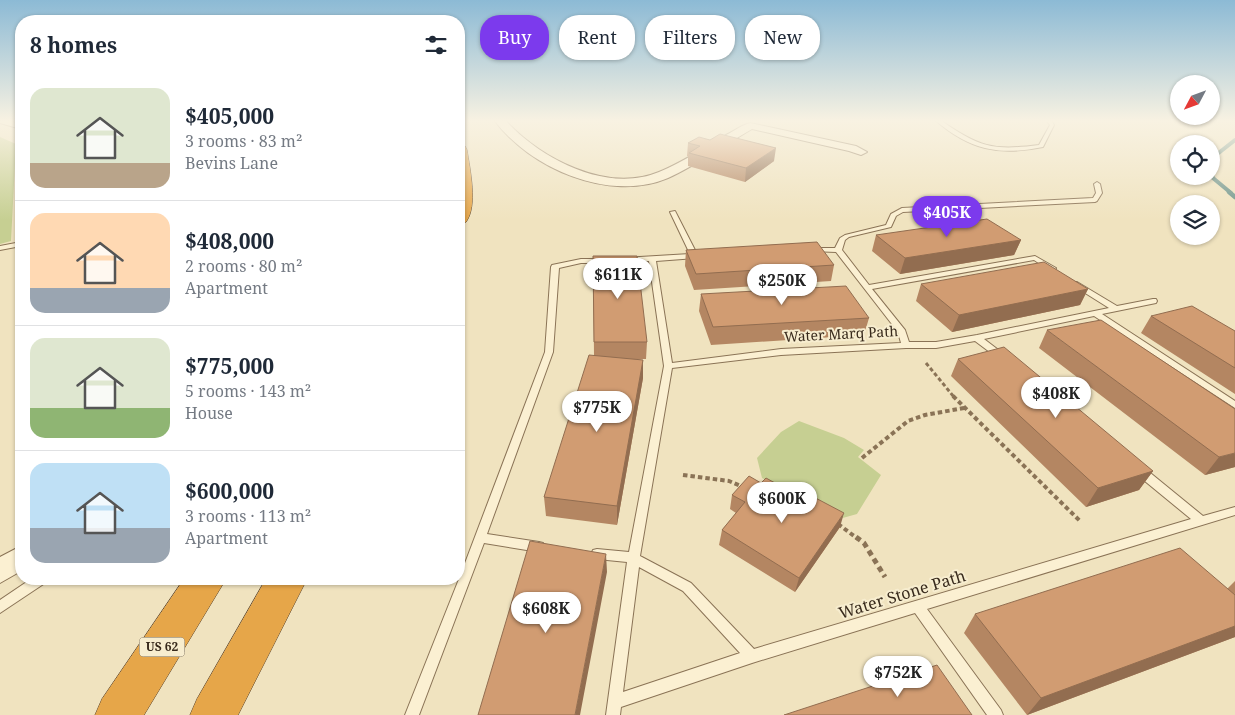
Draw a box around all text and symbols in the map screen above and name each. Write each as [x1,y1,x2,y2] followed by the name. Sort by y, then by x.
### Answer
[480,15,549,60] chip: Buy
[559,15,635,60] chip: Rent
[645,15,735,60] chip: Filters
[745,15,820,60] chip: New
[30,31,117,59] text: 8 homes
[422,31,450,59] icon: filters
[1170,75,1220,125] north arrow
[1170,75,1220,245] map controls
[185,102,274,130] text: $405,000
[70,108,130,168] icon: home
[185,130,302,152] text: 3 rooms · 83 m²
[1170,135,1220,185] button: locate
[185,152,278,174] text: Bevins Lane
[1170,195,1220,245] button: layers
[912,196,982,238] pin: $405K
[923,201,971,223] text: $405K
[185,227,274,255] text: $408,000
[70,233,130,293] icon: home
[185,255,302,277] text: 2 rooms · 80 m²
[583,258,653,300] pin: $611K
[594,263,642,285] text: $611K
[747,264,817,306] pin: $250K
[758,269,806,291] text: $250K
[185,277,268,299] text: Apartment
[783,321,899,346] street label: Water Marq Path
[185,352,274,380] text: $775,000
[70,358,130,418] icon: home
[1021,376,1091,419] pin: $408K
[185,380,311,402] text: 5 rooms · 143 m²
[1032,382,1080,404] text: $408K
[562,390,632,433] pin: $775K
[573,396,621,418] text: $775K
[185,402,233,424] text: House
[185,477,274,505] text: $600,000
[747,482,817,524] pin: $600K
[70,483,130,543] icon: home
[758,487,806,509] text: $600K
[185,505,311,527] text: 3 rooms · 113 m²
[185,527,268,549] text: Apartment
[836,564,968,624] street label: Water Stone Path
[511,592,581,634] pin: $608K
[522,597,570,619] text: $608K
[140,638,184,656] road number: US 62
[863,656,933,698] pin: $752K
[874,661,922,683] text: $752K

